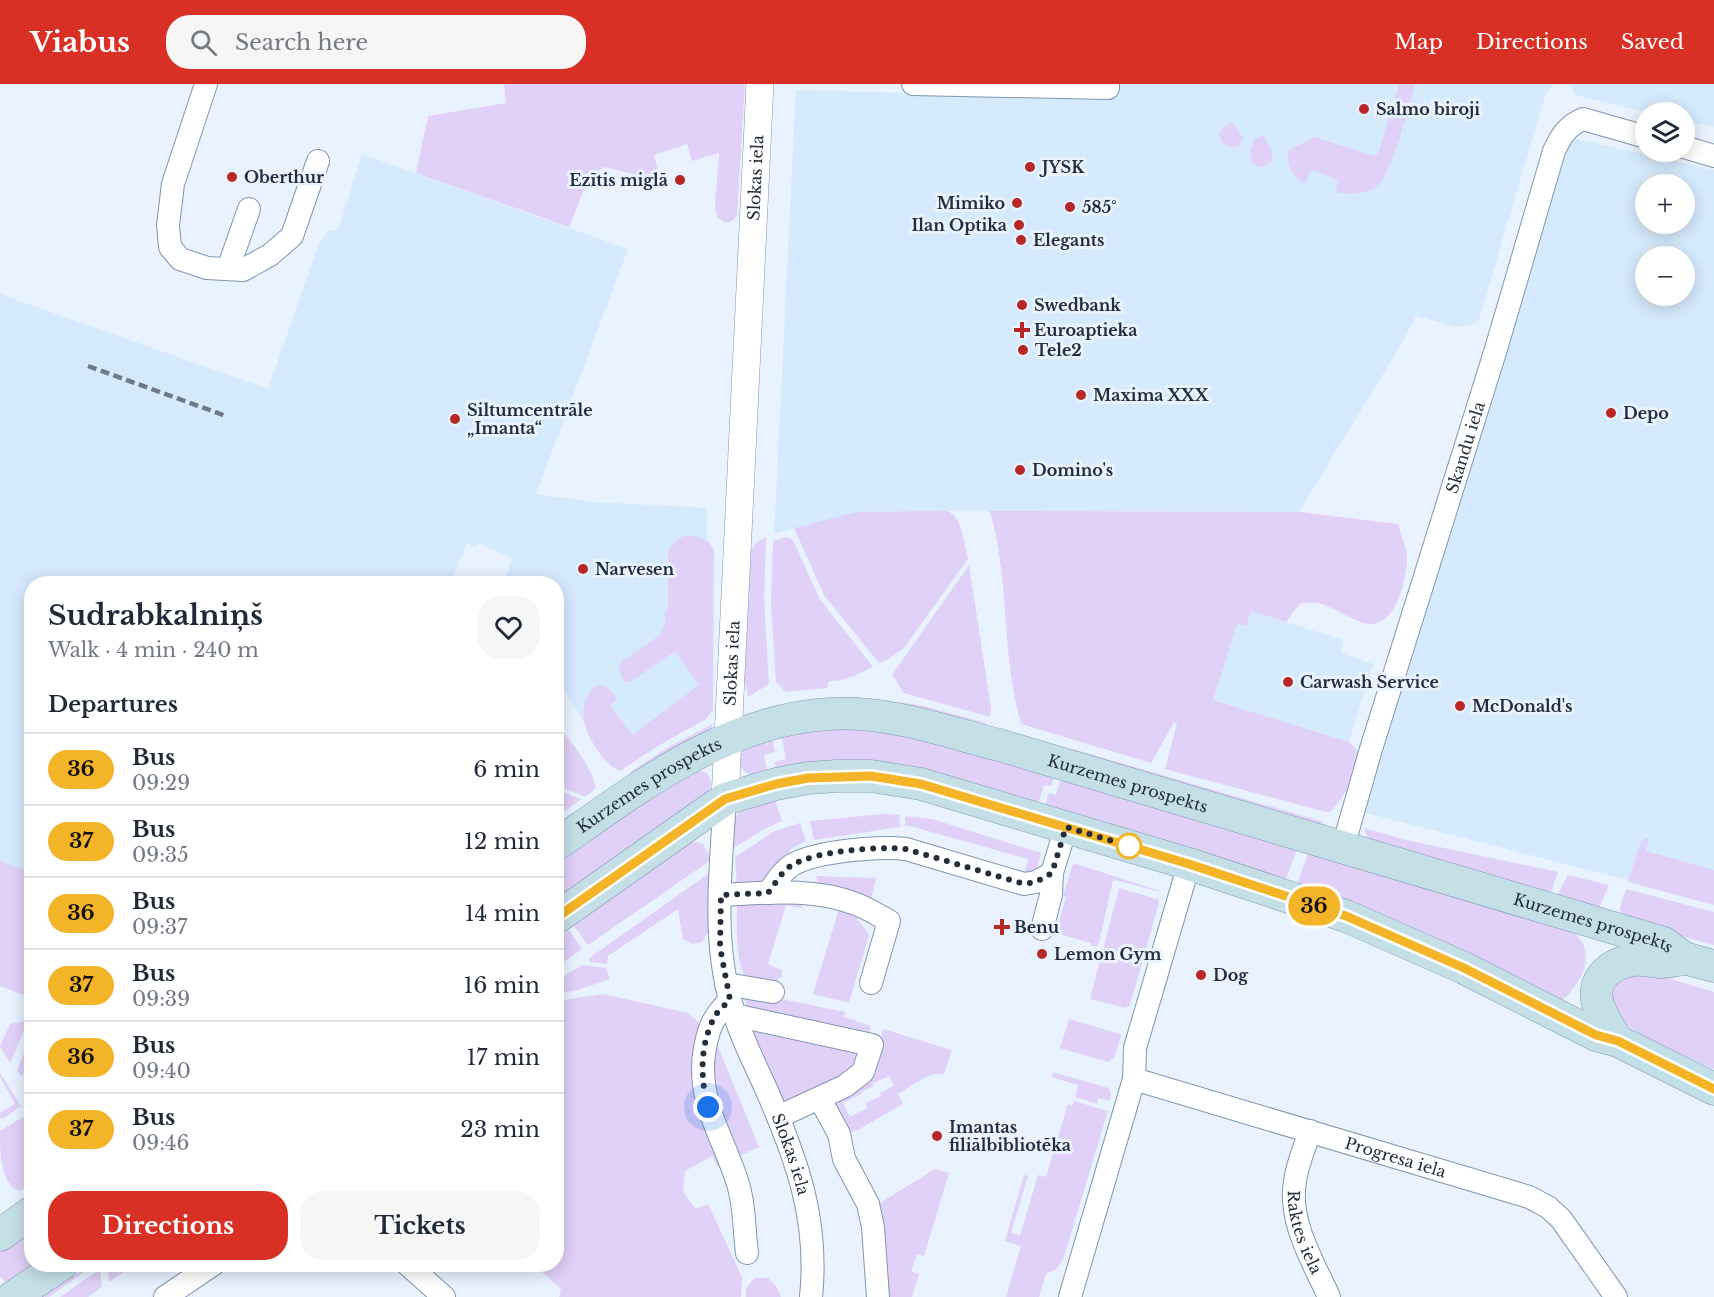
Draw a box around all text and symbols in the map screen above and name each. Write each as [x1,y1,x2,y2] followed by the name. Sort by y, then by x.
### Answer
[166,15,586,69] search box
[30,25,130,60] text: Viabus
[187,26,220,59] icon: search
[235,29,368,56] text: Search here
[1394,29,1443,55] text: Map
[1476,29,1588,55] text: Directions
[1621,29,1684,55] text: Saved
[1376,99,1480,119] place label: Salmo biroji
[1357,102,1371,116] marker: Salmo biroji
[1635,102,1695,306] map controls
[1635,102,1695,162] button: layers
[743,135,767,221] street label: Slokas iela
[1039,157,1085,177] place label: JYSK
[1023,160,1037,174] marker: JYSK
[244,167,324,187] place label: Oberthur
[225,170,239,184] marker: Oberthur
[569,170,668,190] place label: Ezītis miglā
[673,173,687,187] marker: Ezītis miglā
[1635,174,1695,234] button: +
[937,193,1005,213] place label: Mimiko
[1010,196,1024,210] marker: Mimiko
[1082,197,1117,217] place label: 585°
[1063,200,1077,214] marker: 585°
[911,215,1007,235] place label: Ilan Optika
[1012,218,1026,232] marker: Ilan Optika
[1033,230,1104,250] place label: Elegants
[1014,233,1028,247] marker: Elegants
[1635,246,1695,306] button: −
[1034,295,1121,315] place label: Swedbank
[1015,298,1029,312] marker: Swedbank
[1034,320,1137,340] place label: Euroaptieka
[1015,323,1029,337] marker: Euroaptieka
[1035,340,1082,360] place label: Tele2
[1016,343,1030,357] marker: Tele2
[1093,385,1209,405] place label: Maxima XXX
[1074,388,1088,402] marker: Maxima XXX
[1442,399,1489,496] street label: Skandu iela
[467,400,593,438] place label: Siltumcentrāle „Imanta“
[1623,403,1669,423] place label: Depo
[1604,406,1618,420] marker: Depo
[448,412,462,426] marker: Siltumcentrāle „Imanta“
[1032,460,1113,480] place label: Domino's
[1013,463,1027,477] marker: Domino's
[595,559,674,579] place label: Narvesen
[576,562,590,576] marker: Narvesen
[477,596,540,659] button: heart
[48,598,263,633] text: Sudrabkalniņš
[720,620,744,706] street label: Slokas iela
[48,638,259,662] text: Walk · 4 min · 240 m
[1300,672,1439,692] place label: Carwash Service
[1281,675,1295,689] marker: Carwash Service
[48,691,178,718] text: Departures
[1472,696,1573,716] place label: McDonald's
[1453,699,1467,713] marker: McDonald's
[573,733,725,837] street label: Kurzemes prospekts
[132,744,175,771] text: Bus
[1045,750,1210,817] street label: Kurzemes prospekts
[67,756,95,782] text: 36
[473,756,540,783] text: 6 min
[132,771,190,795] text: 09:29
[132,816,175,843] text: Bus
[69,828,93,854] text: 37
[464,828,540,855] text: 12 min
[1116,833,1142,859] unlabelled marker
[132,843,189,867] text: 09:35
[1287,886,1341,926] line badge: 36
[132,888,175,915] text: Bus
[1511,889,1678,957] street label: Kurzemes prospekts
[1300,893,1328,919] text: 36
[67,900,95,926] text: 36
[465,900,540,927] text: 14 min
[132,915,187,939] text: 09:37
[1014,917,1060,937] place label: Benu
[995,920,1009,934] marker: Benu
[1054,944,1162,964] place label: Lemon Gym
[1035,947,1049,961] marker: Lemon Gym
[132,960,175,987] text: Bus
[1213,965,1249,985] place label: Dog
[1194,968,1208,982] marker: Dog
[69,972,93,998] text: 37
[463,972,540,999] text: 16 min
[132,987,190,1011] text: 09:39
[132,1032,175,1059] text: Bus
[67,1044,95,1070] text: 36
[467,1044,540,1071] text: 17 min
[132,1059,191,1083] text: 09:40
[693,1092,723,1122] your location
[132,1104,175,1131] text: Bus
[768,1110,814,1197] street label: Slokas iela
[69,1116,93,1142] text: 37
[460,1116,540,1143] text: 23 min
[949,1117,1071,1155] place label: Imantas filiālbibliotēka
[930,1129,944,1143] marker: Imantas filiālbibliotēka
[132,1131,189,1155] text: 09:46
[1343,1133,1449,1182] street label: Progresa iela
[1284,1190,1327,1277] street label: Raktes iela
[48,1191,288,1260] button: Directions
[300,1191,540,1260] button: Tickets

